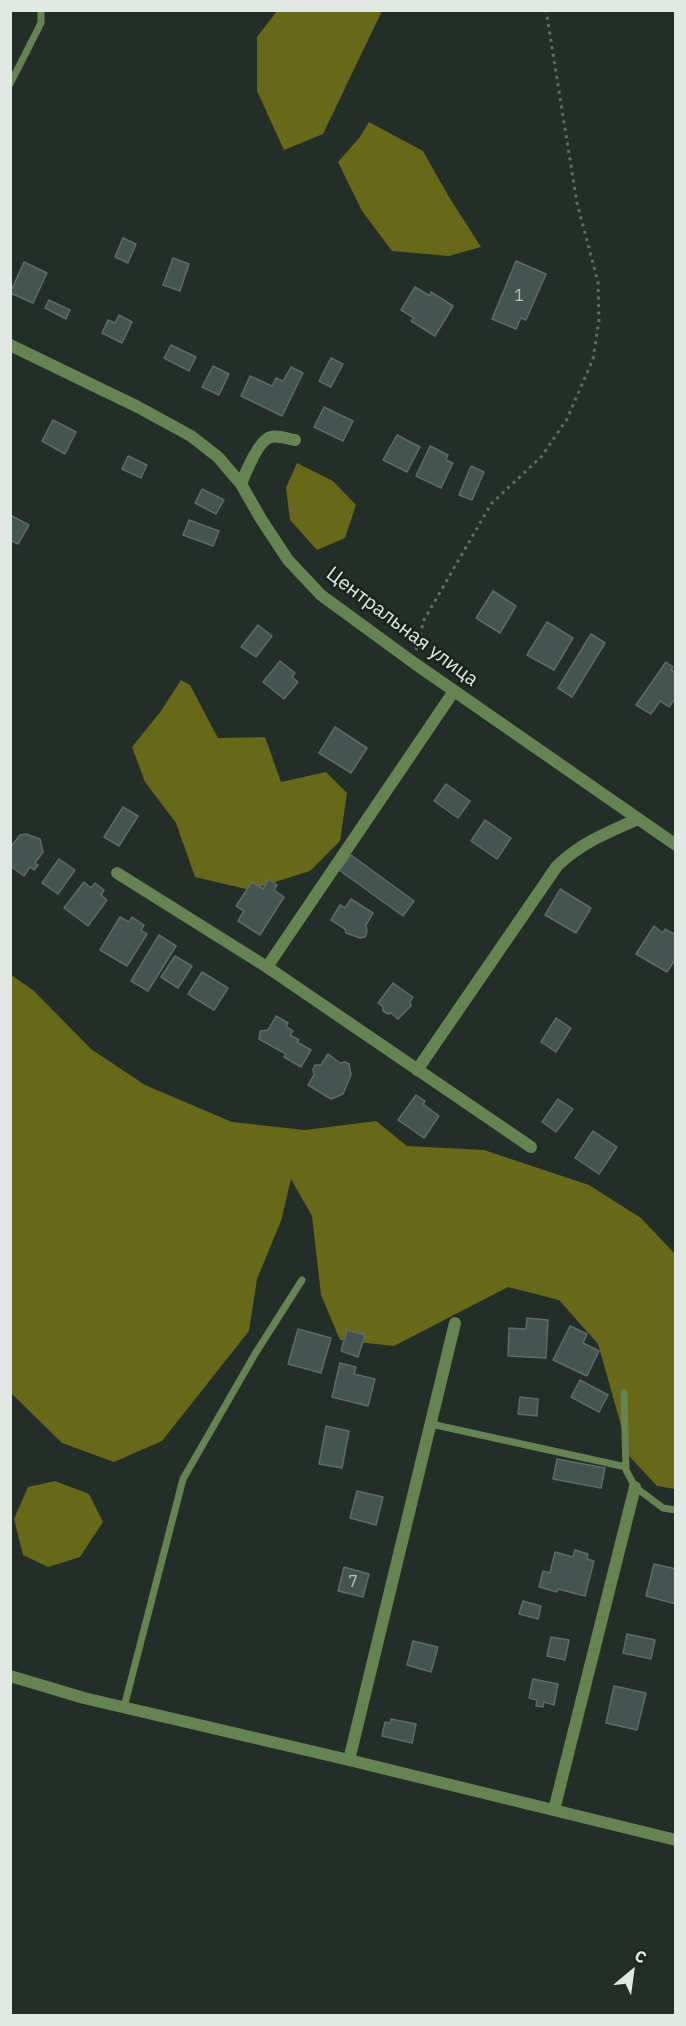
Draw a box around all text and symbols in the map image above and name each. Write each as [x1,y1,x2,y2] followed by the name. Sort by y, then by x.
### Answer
[514,286,524,306] house number: 1
[321,562,483,692] street label: Центральная улица
[348,1572,358,1592] house number: 7
[602,1942,662,2002] north arrow
[631,1945,650,1968] text: С

